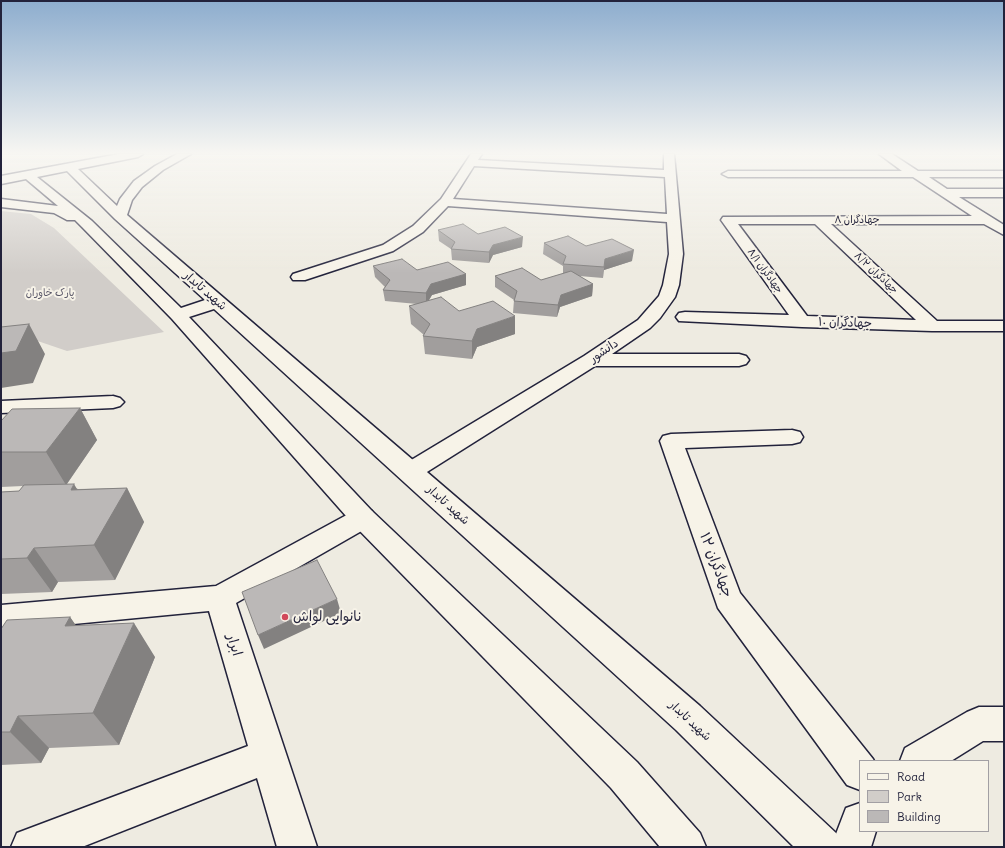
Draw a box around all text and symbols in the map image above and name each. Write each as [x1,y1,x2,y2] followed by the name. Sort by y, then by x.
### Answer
[834,214,880,226] street label: جهادگران ۸
[745,246,785,296] street label: جهادگران ۸/۱
[852,250,900,296] street label: جهادگران ۸/۲
[180,268,230,314] street label: شهید تابدار
[26,287,74,299] park label: پارک خاوران
[818,315,872,331] street label: جهادگران ۱۰
[587,336,621,366] street label: دانشور
[424,482,472,528] street label: شهید تابدار
[696,530,736,600] street label: جهادگران ۱۲
[293,609,362,625] place label: نانوایی لواش
[280,612,290,622] marker: نانوایی لواش
[223,632,245,658] street label: ابرار
[666,698,714,744] street label: شهید تابدار
[859,760,989,832] legend
[897,769,925,784] text: Road
[897,789,922,804] text: Park
[897,809,941,824] text: Building

